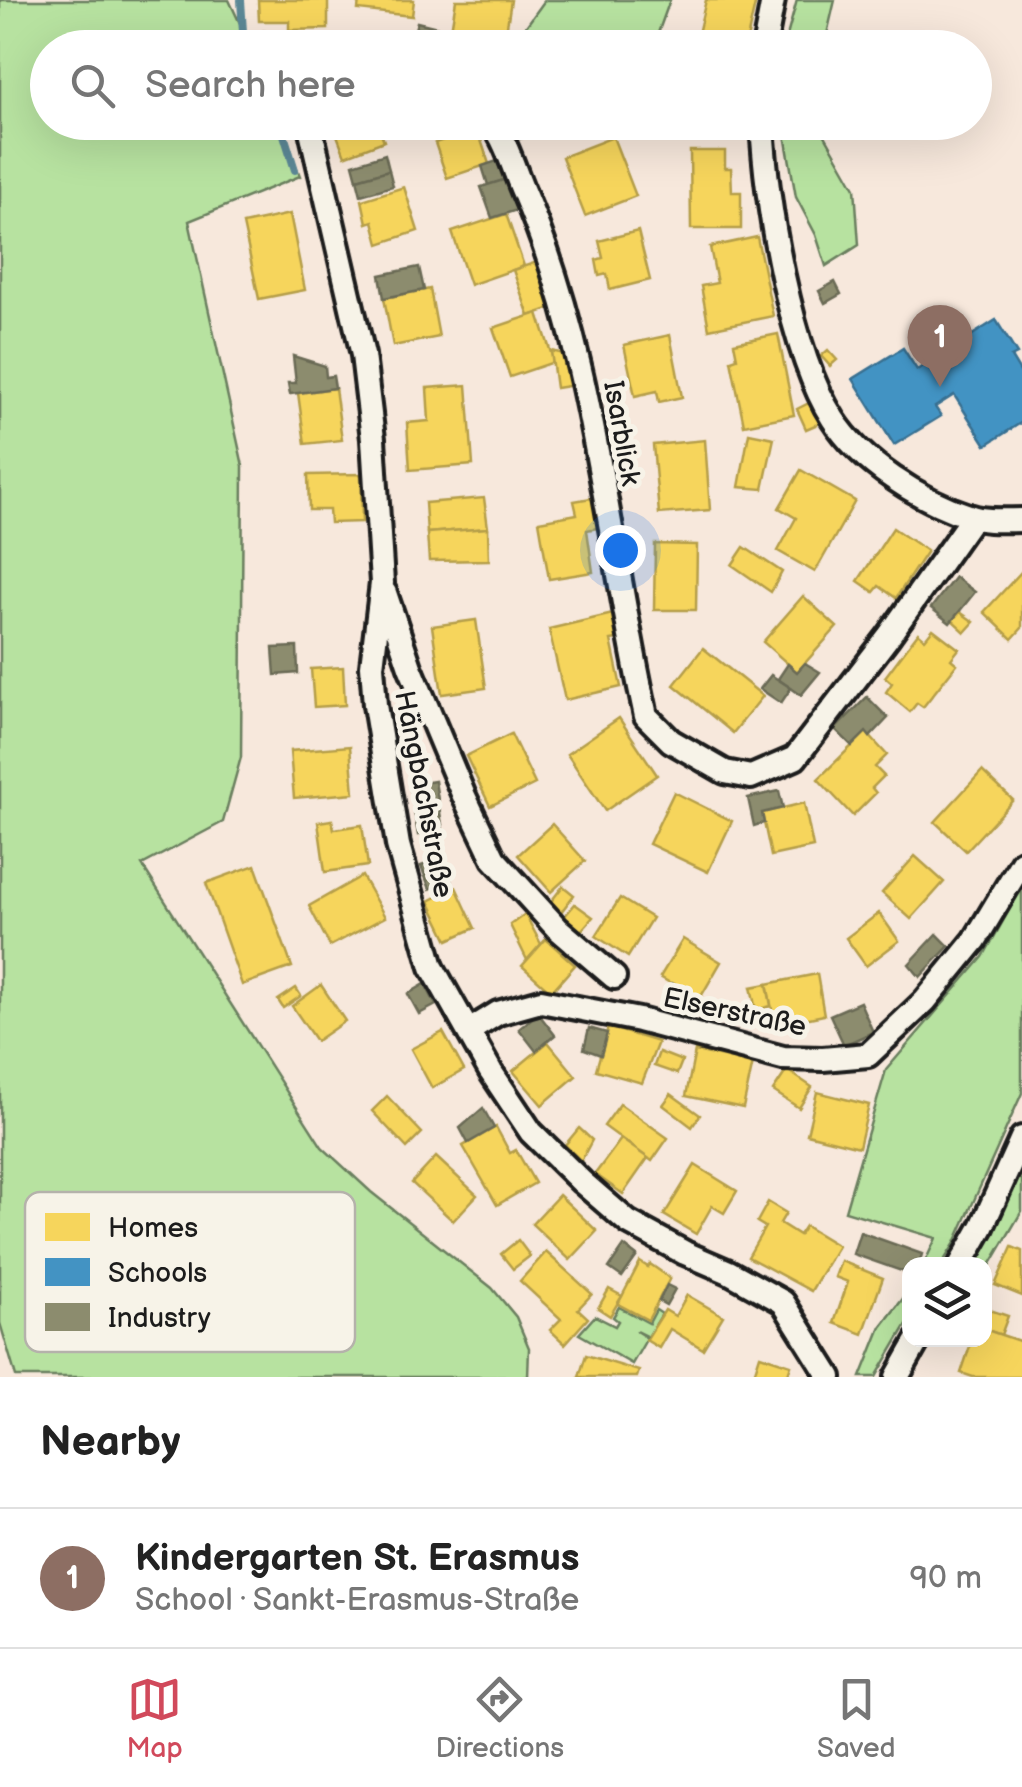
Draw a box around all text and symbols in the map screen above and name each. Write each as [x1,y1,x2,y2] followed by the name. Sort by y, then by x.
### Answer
[30,30,992,140] search box
[65,58,120,113] icon: search
[145,63,356,108] text: Search here
[908,304,972,387] pin: 1
[596,378,647,488] street label: Isarblick
[595,525,646,576] your location
[387,688,460,901] street label: Hängbachstraße
[660,981,809,1044] street label: Elserstraße
[25,1192,355,1352] legend
[108,1212,198,1245] text: Homes
[108,1257,207,1290] text: Schools
[902,1257,992,1347] map controls
[902,1257,992,1347] button: layers
[108,1302,211,1335] text: Industry
[40,1417,180,1468] text: Nearby
[135,1536,580,1581] text: Kindergarten St. Erasmus
[66,1559,79,1598] text: 1
[910,1559,982,1598] text: 90 m
[135,1581,579,1620] text: School · Sankt-Erasmus-Straße
[126,1672,183,1765] tab: Map
[435,1672,564,1765] tab: Directions
[817,1672,896,1765] tab: Saved

